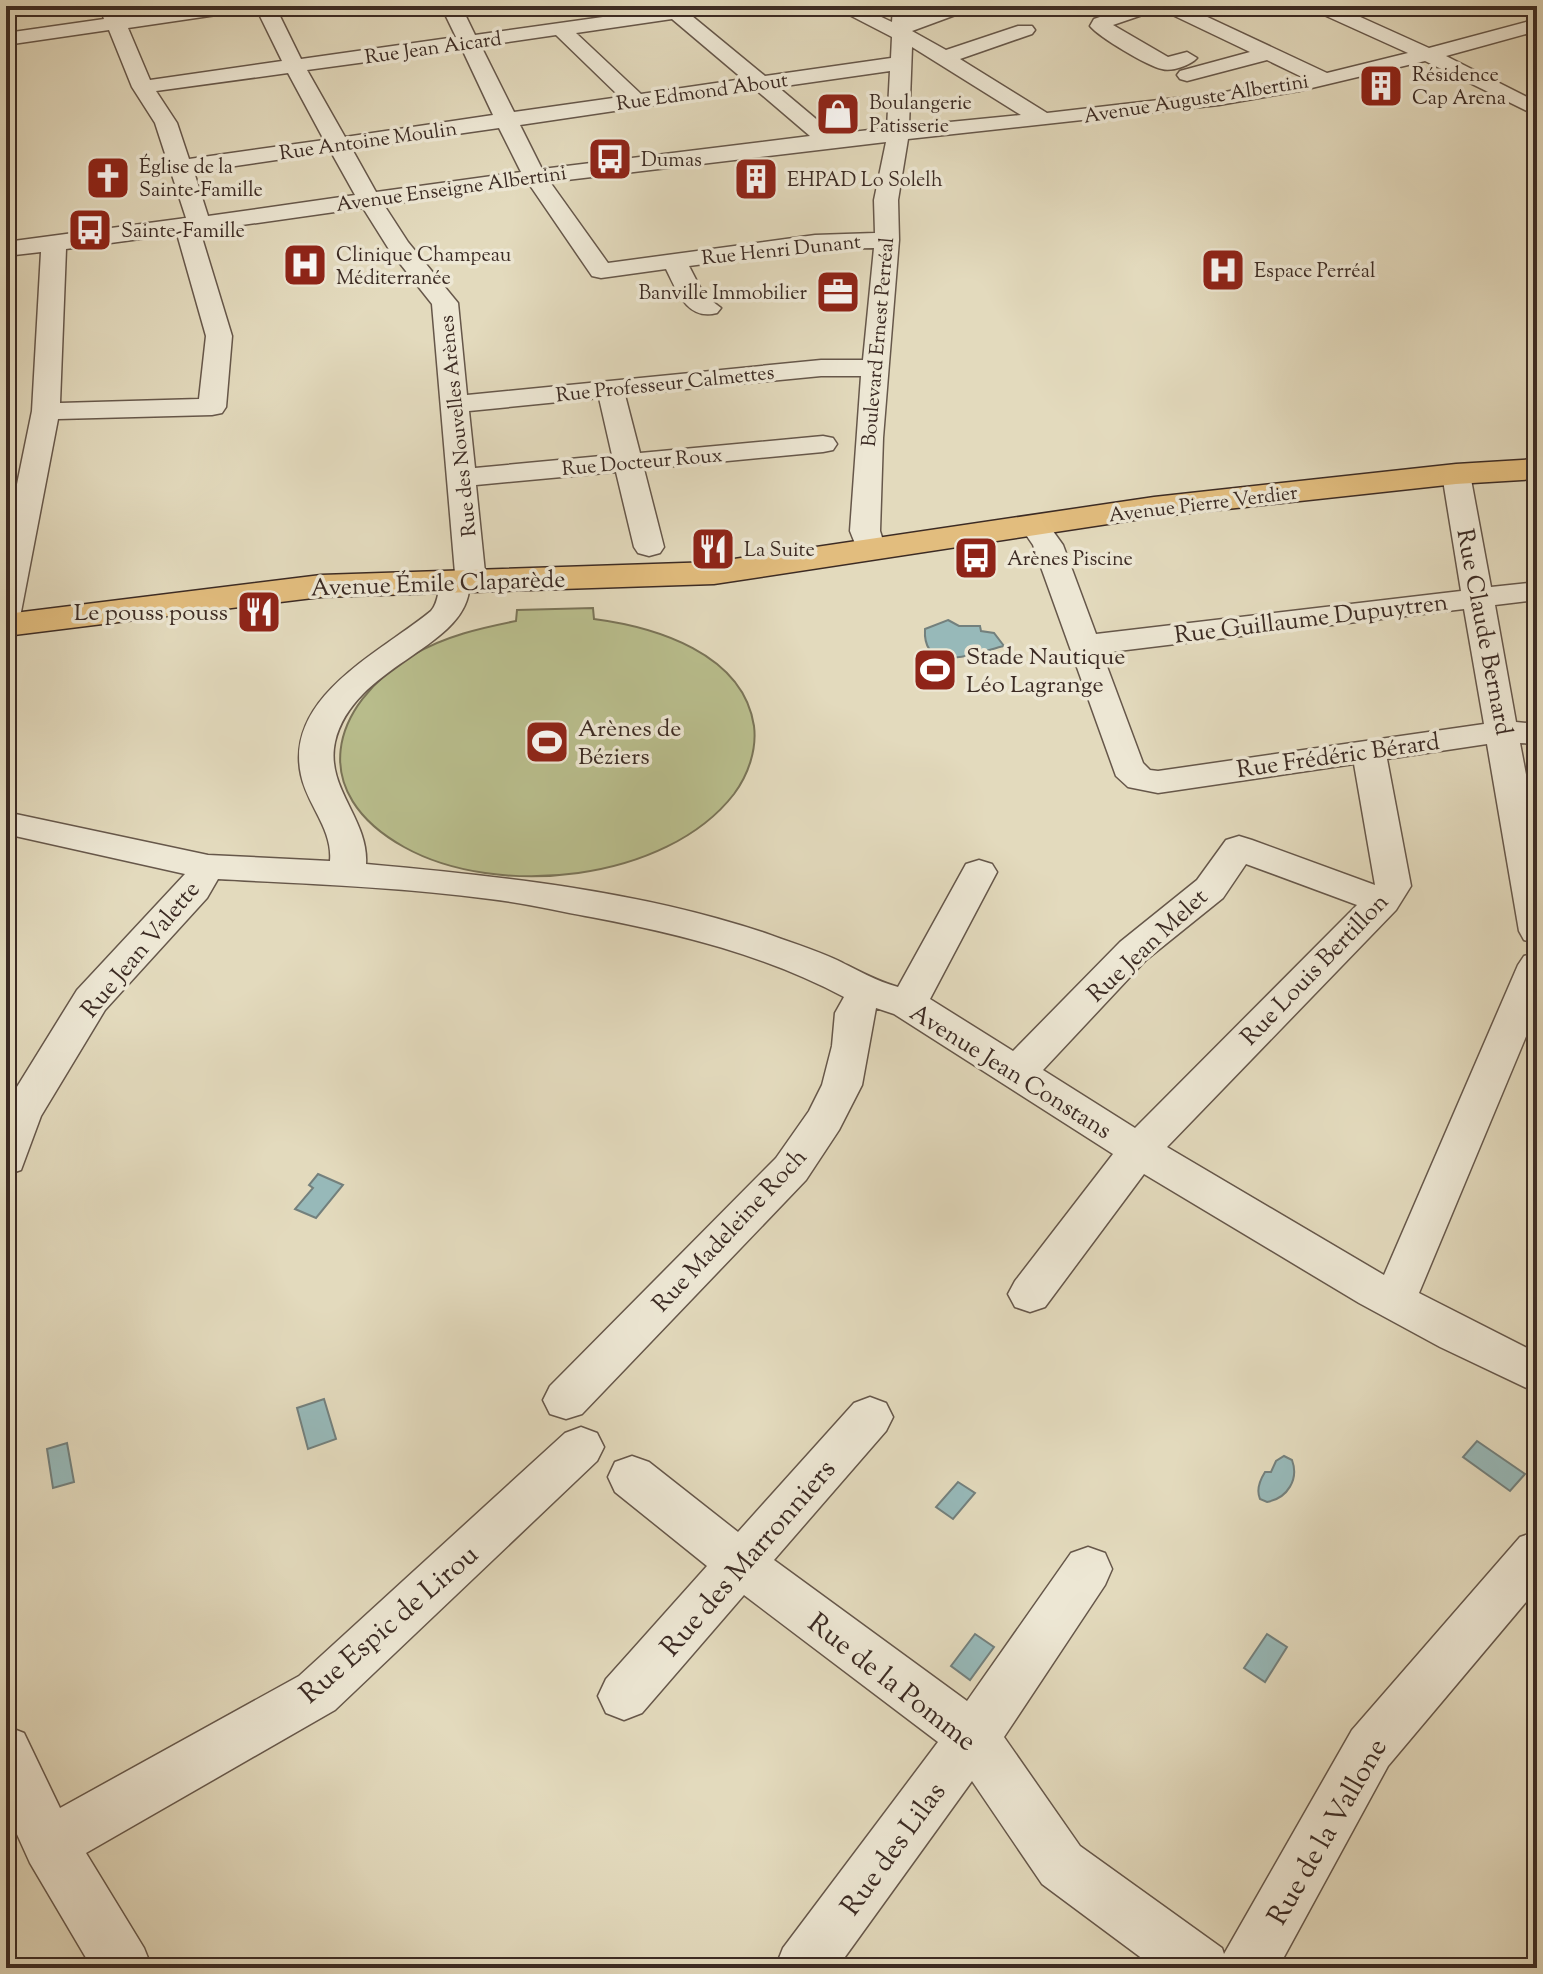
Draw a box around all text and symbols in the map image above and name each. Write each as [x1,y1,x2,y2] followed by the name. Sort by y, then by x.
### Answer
[363,26,504,73] street label: Rue Jean Aicard
[1357,62,1405,110] building icon: Résidence Cap Arena
[1412,62,1506,114] place label: Résidence Cap Arena
[615,67,790,120] street label: Rue Edmond About
[1082,68,1311,133] street label: Avenue Auguste Albertini
[814,90,862,138] shop icon: Boulangerie Patisserie
[869,90,972,142] place label: Boulangerie Patisserie
[278,116,459,169] street label: Rue Antoine Moulin
[586,135,634,183] bus stop icon: Dumas
[641,147,702,176] place label: Dumas
[139,153,263,206] place label: Église de la Sainte-Famille
[84,154,132,202] church icon: Église de la Sainte-Famille
[732,155,780,203] building icon: EHPAD Lo Solelh
[334,160,569,221] street label: Avenue Enseigne Albertini
[787,167,943,196] place label: EHPAD Lo Solelh
[66,206,114,254] bus stop icon: Sainte-Famille
[121,218,245,247] place label: Sainte-Famille
[700,229,862,274] street label: Rue Henri Dunant
[856,236,903,448] street label: Boulevard Ernest Perréal
[281,241,329,289] hospital icon: Clinique Champeau Méditerranée
[336,242,512,294] place label: Clinique Champeau Méditerranée
[1199,246,1247,294] hospital icon: Espace Perréal
[1254,258,1376,287] place label: Espace Perréal
[814,268,862,316] office icon: Banville Immobilier
[638,280,807,309] place label: Banville Immobilier
[433,313,486,538] street label: Rue des Nouvelles Arènes
[555,360,776,411] street label: Rue Professeur Calmettes
[561,442,724,485] street label: Rue Docteur Roux
[1107,479,1300,531] street label: Avenue Pierre Verdier
[689,525,737,573] restaurant icon: La Suite
[1446,526,1520,739] street label: Rue Claude Bernard
[952,534,1000,582] bus stop icon: Arènes Piscine
[744,537,815,566] place label: La Suite
[1007,546,1133,575] place label: Arènes Piscine
[310,564,566,606] street label: Avenue Émile Claparède
[1173,586,1450,654] street label: Rue Guillaume Dupuytren
[235,588,283,636] restaurant icon: Le pouss pouss
[74,597,228,631] place label: Le pouss pouss
[966,641,1126,703] place label: Stade Nautique Léo Lagrange
[911,646,959,694] sports icon: Stade Nautique Léo Lagrange
[578,713,681,775] place label: Arènes de Béziers
[523,718,571,766] sports icon: Arènes de Béziers
[1235,726,1442,788] street label: Rue Frédéric Bérard
[74,875,209,1026] street label: Rue Jean Valette
[1081,882,1216,1011] street label: Rue Jean Melet
[1234,887,1397,1054] street label: Rue Louis Bertillon
[903,997,1117,1149] street label: Avenue Jean Constans
[645,1142,816,1321] street label: Rue Madeleine Roch
[652,1452,846,1666] street label: Rue des Marronniers
[292,1536,488,1714] street label: Rue Espic de Lirou
[798,1605,984,1762] street label: Rue de la Pomme
[1259,1732,1398,1933] street label: Rue de la Vallone
[832,1775,957,1925] street label: Rue des Lilas

